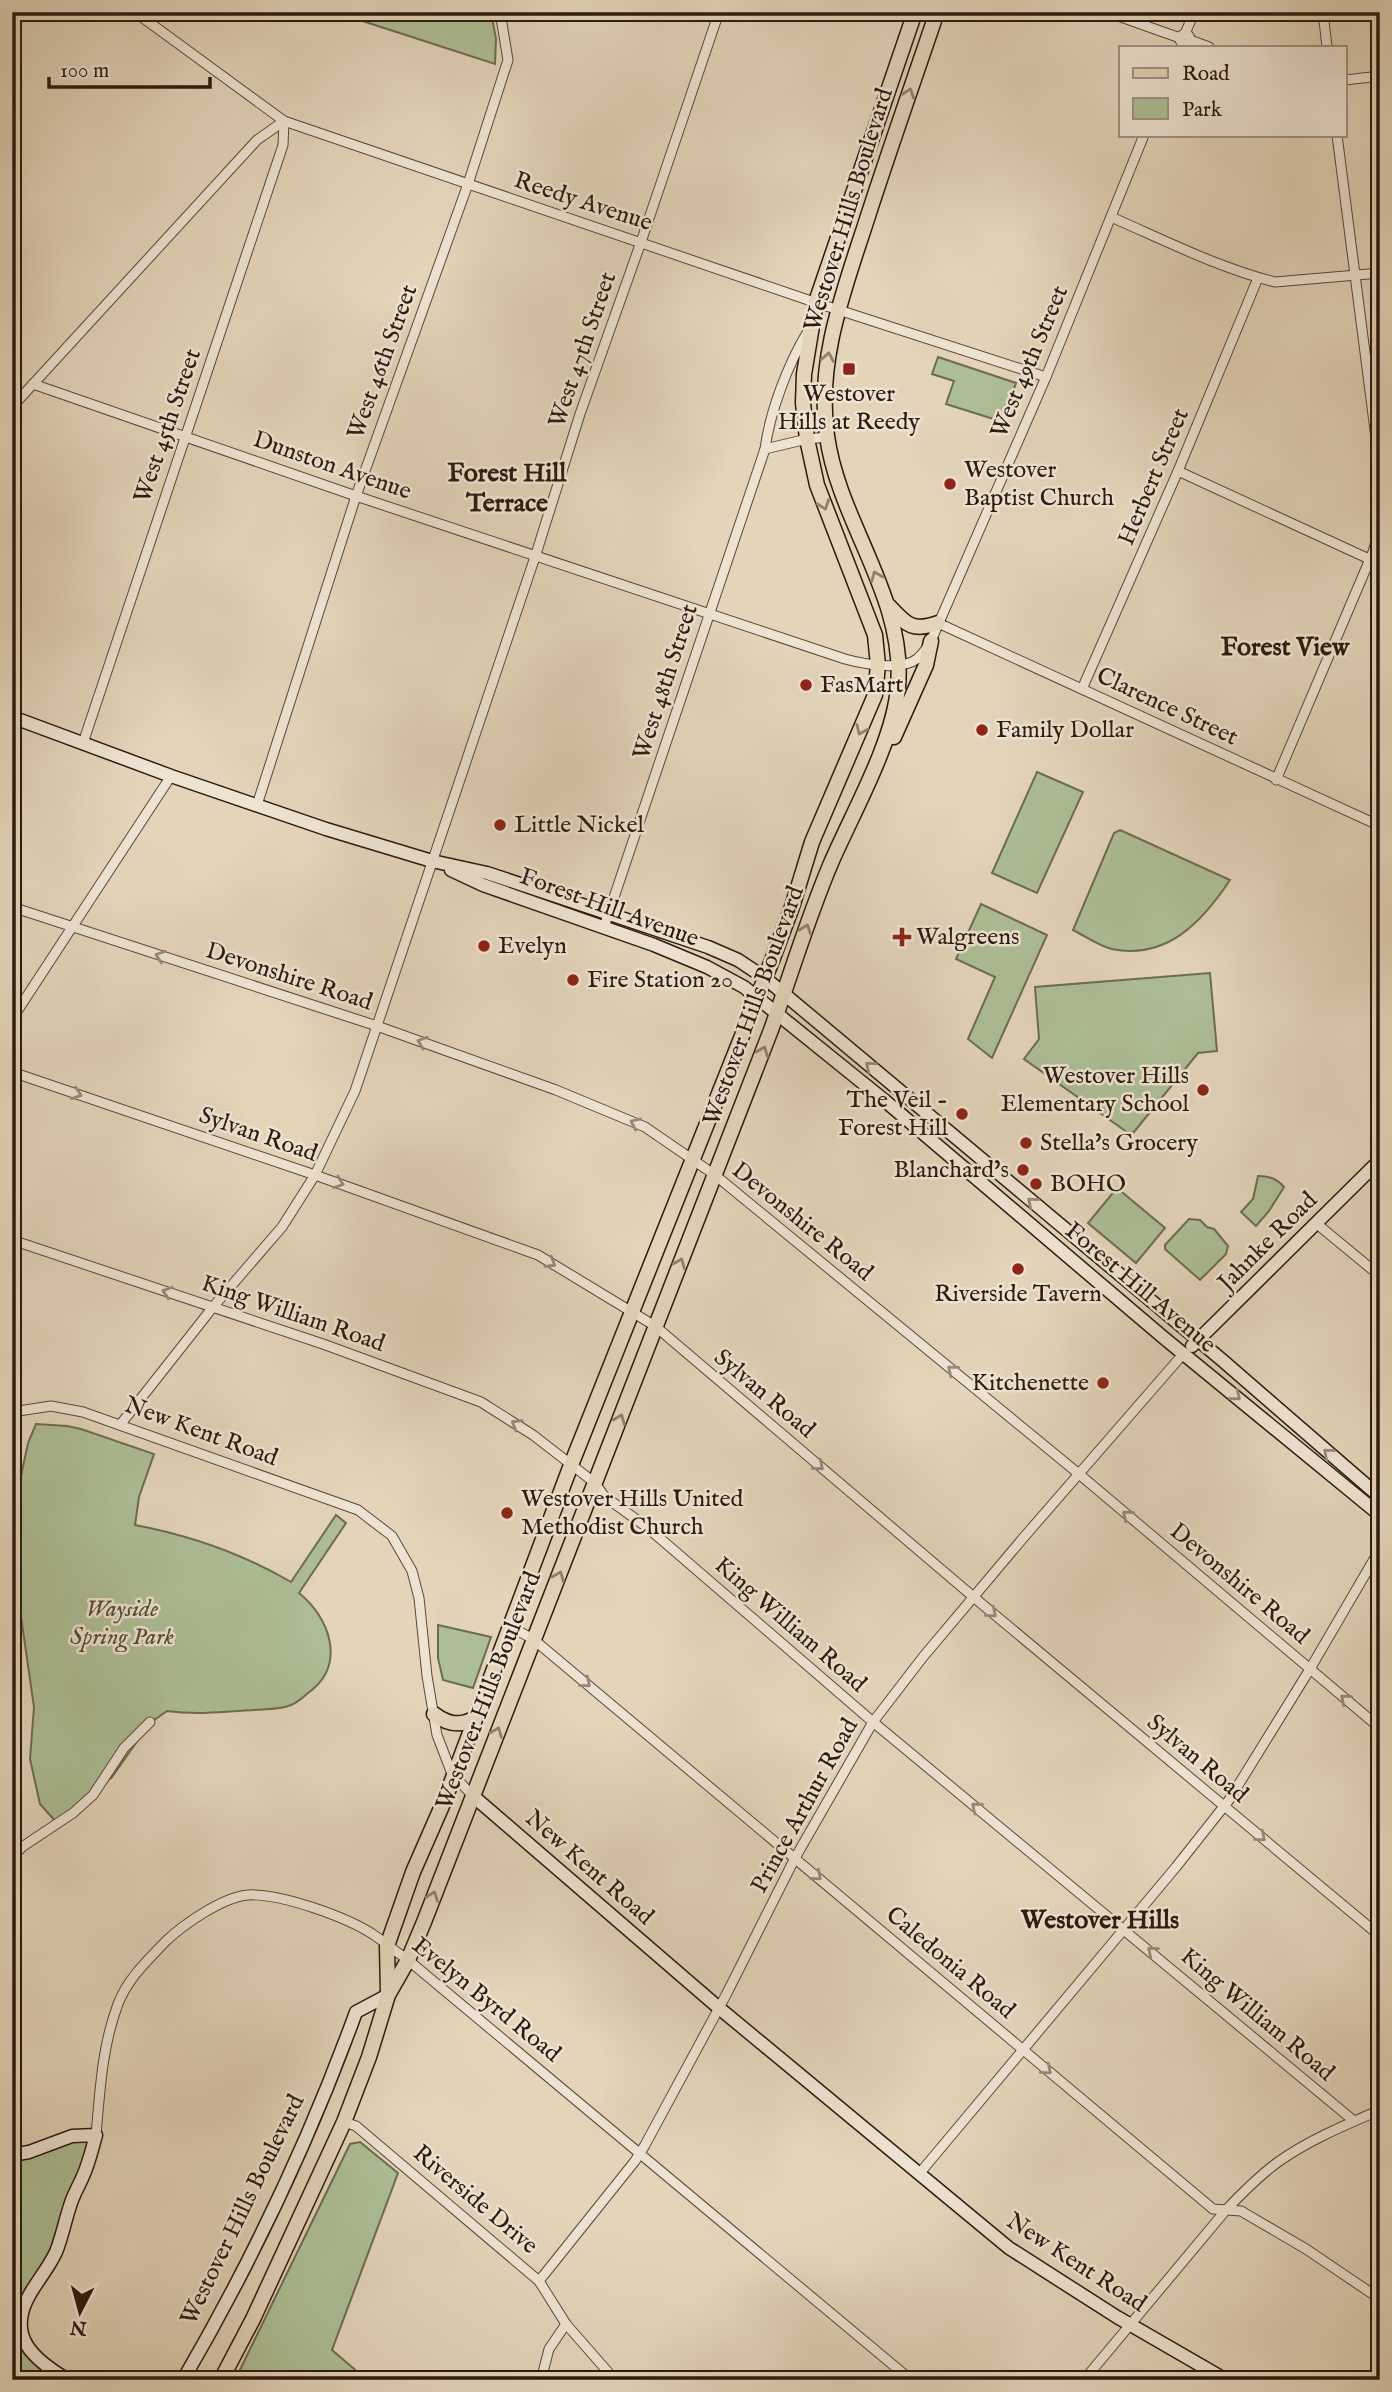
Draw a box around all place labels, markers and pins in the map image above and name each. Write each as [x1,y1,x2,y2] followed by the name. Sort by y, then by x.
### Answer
[841,361,857,377] marker: Westover Hills at Reedy
[778,379,920,438] place label: Westover Hills at Reedy
[964,455,1114,514] place label: Westover Baptist Church
[942,476,958,492] marker: Westover Baptist Church
[820,670,904,701] place label: FasMart
[798,677,814,693] marker: FasMart
[996,715,1134,746] place label: Family Dollar
[974,722,990,738] marker: Family Dollar
[514,810,644,841] place label: Little Nickel
[492,817,508,833] marker: Little Nickel
[916,922,1019,953] place label: Walgreens
[894,929,910,945] marker: Walgreens
[498,931,567,962] place label: Evelyn
[476,938,492,954] marker: Evelyn
[587,965,733,996] place label: Fire Station 20
[565,972,581,988] marker: Fire Station 20
[1001,1061,1189,1120] place label: Westover Hills Elementary School
[1195,1082,1211,1098] marker: Westover Hills Elementary School
[838,1085,948,1144] place label: The Veil - Forest Hill
[954,1106,970,1122] marker: The Veil - Forest Hill
[1040,1128,1198,1159] place label: Stella's Grocery
[1018,1135,1034,1151] marker: Stella's Grocery
[893,1155,1009,1186] place label: Blanchard's
[1015,1162,1031,1178] marker: Blanchard's
[1050,1169,1126,1200] place label: BOHO
[1028,1176,1044,1192] marker: BOHO
[1010,1261,1026,1277] marker: Riverside Tavern
[934,1279,1102,1310] place label: Riverside Tavern
[972,1368,1089,1399] place label: Kitchenette
[1095,1375,1111,1391] marker: Kitchenette
[521,1484,744,1543] place label: Westover Hills United Methodist Church
[499,1505,515,1521] marker: Westover Hills United Methodist Church

